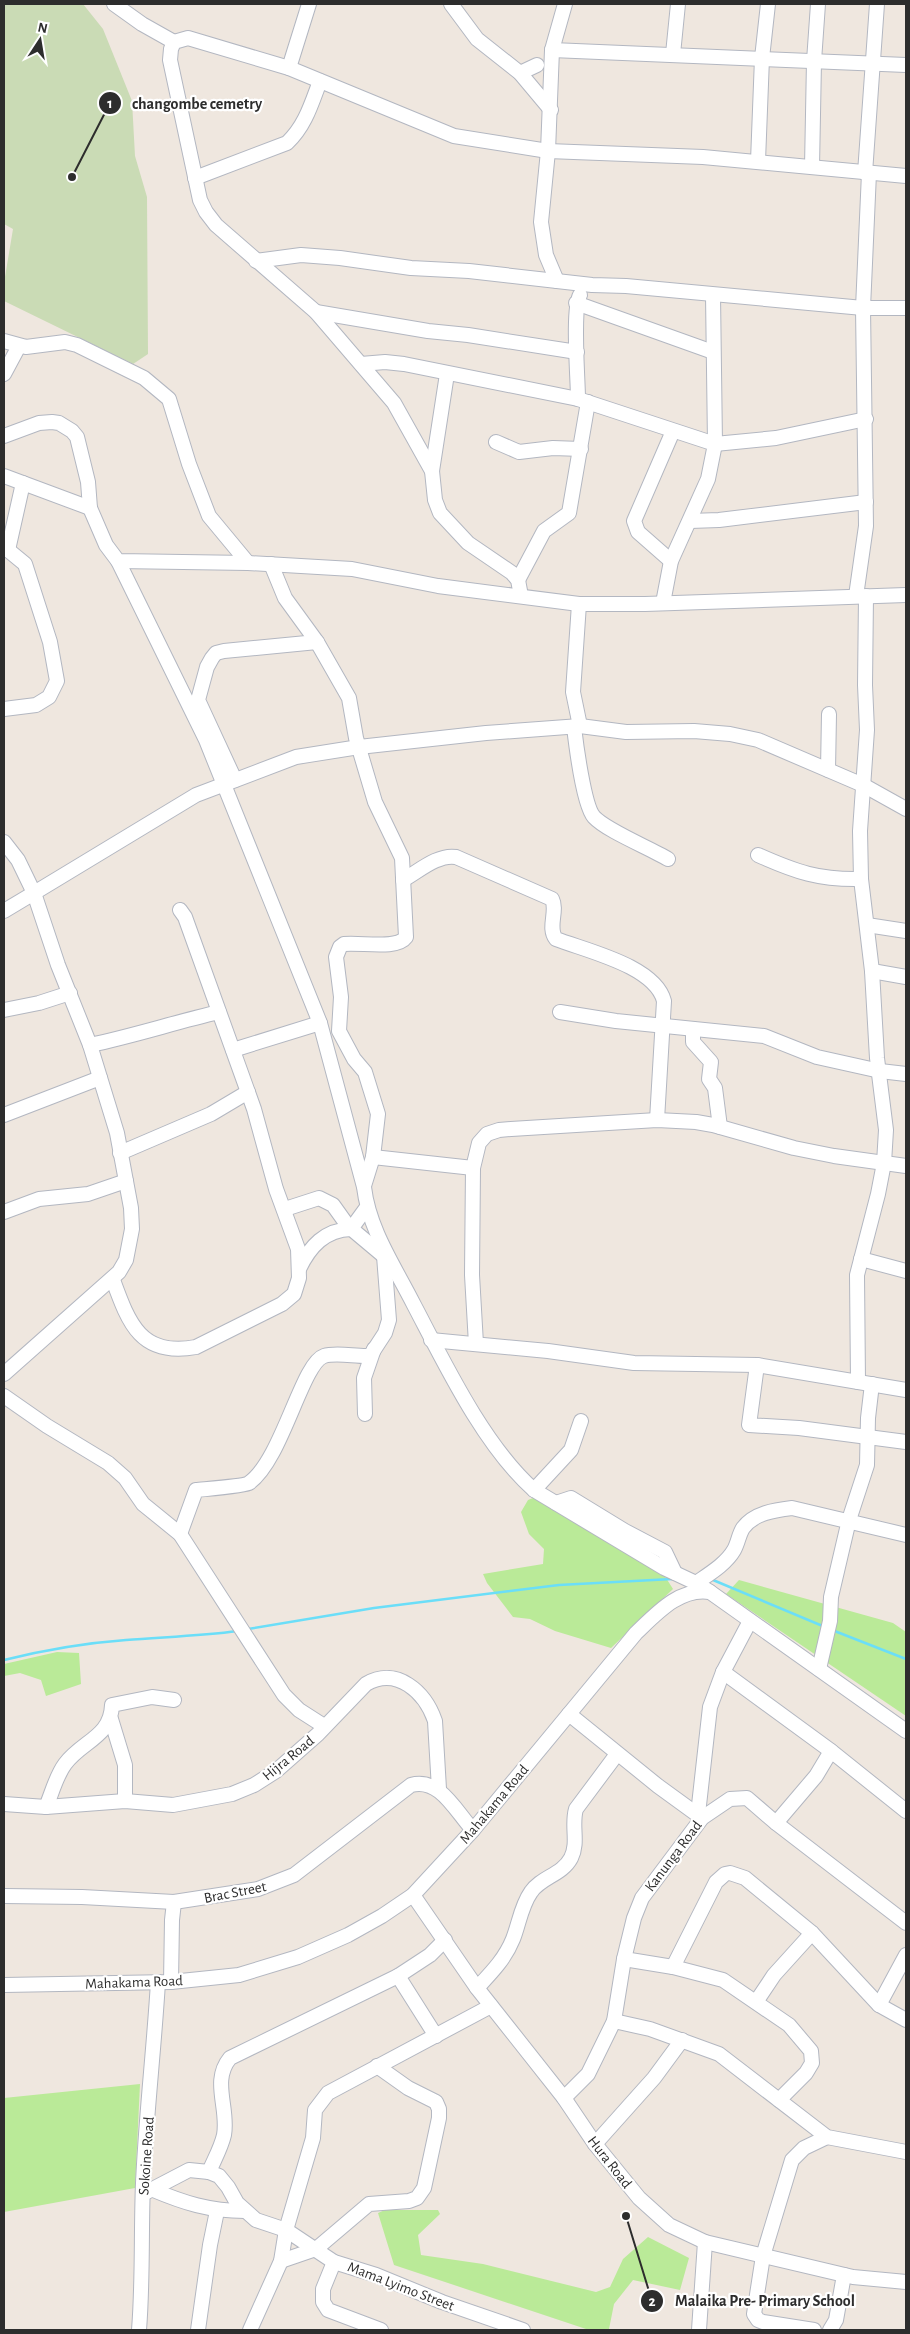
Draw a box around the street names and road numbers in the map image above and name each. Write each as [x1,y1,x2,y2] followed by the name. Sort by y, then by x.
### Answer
[260,1733,317,1784] street label: Hijra Road
[457,1762,532,1847] street label: Mahakama Road
[642,1818,705,1894] street label: Kanunga Road
[203,1879,268,1906] street label: Brac Street
[85,1973,183,1992] street label: Mahakama Road
[136,2116,157,2196] street label: Sokoine Road
[585,2133,635,2191] street label: Hura Road
[345,2259,456,2314] street label: Mama Lyimo Street

